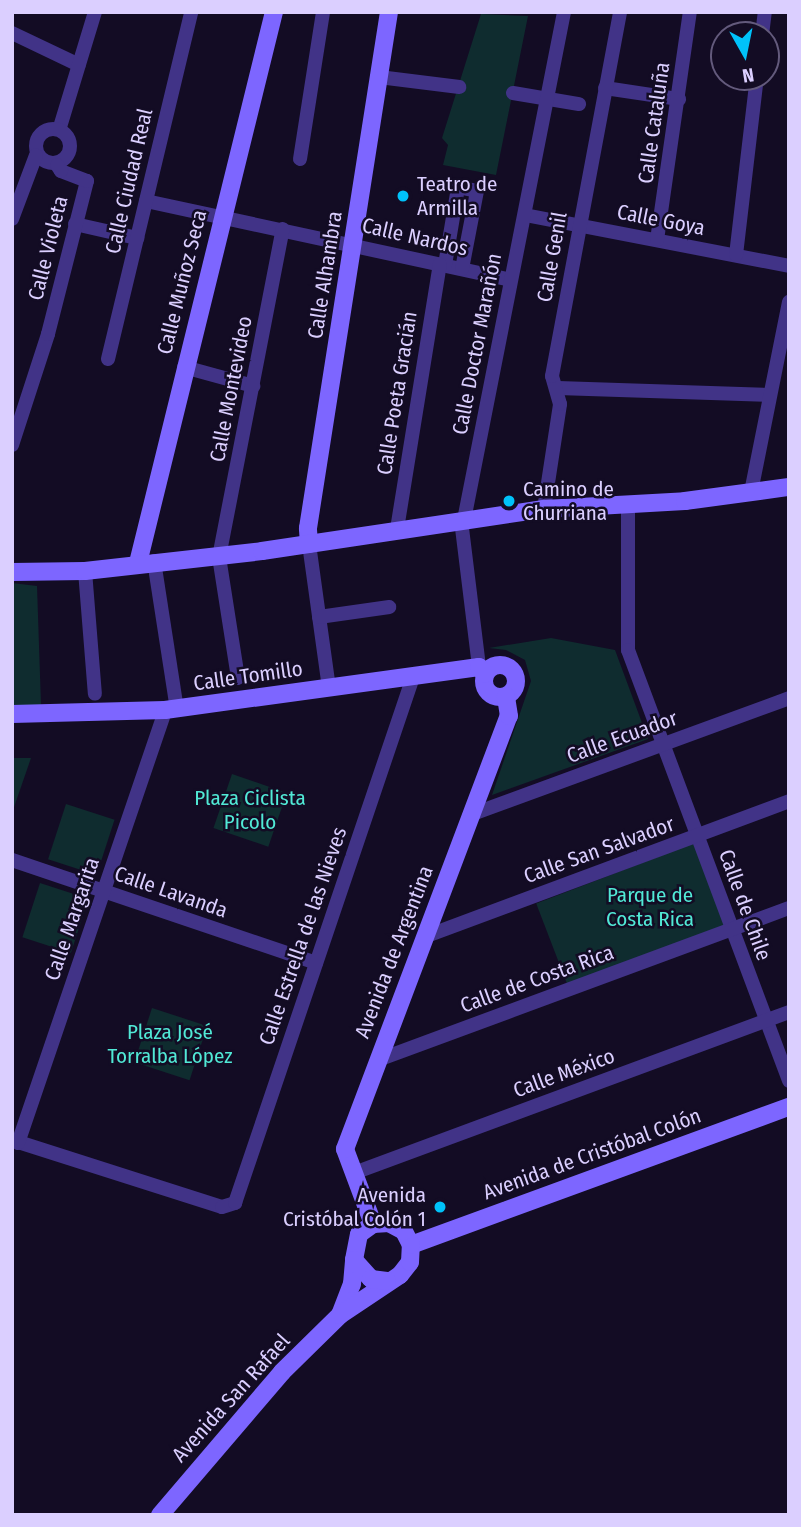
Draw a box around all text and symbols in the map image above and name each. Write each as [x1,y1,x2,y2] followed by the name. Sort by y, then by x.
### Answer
[710,21,780,91] north arrow
[633,61,675,185] street label: Calle Cataluña
[741,63,755,88] text: N
[100,106,158,256] street label: Calle Ciudad Real
[417,171,497,221] place label: Teatro de Armilla
[395,188,411,204] marker: Teatro de Armilla
[23,193,73,303] street label: Calle Violeta
[615,199,707,241] street label: Calle Goya
[152,207,212,357] street label: Calle Muñoz Seca
[302,209,348,341] street label: Calle Alhambra
[532,210,572,304] street label: Calle Genil
[360,213,470,261] street label: Calle Nardos
[447,251,507,437] street label: Calle Doctor Marañón
[372,309,422,477] street label: Calle Poeta Gracián
[205,314,257,464] street label: Calle Montevideo
[523,476,614,526] place label: Camino de Churriana
[501,493,517,509] marker: Camino de Churriana
[192,656,304,696] street label: Calle Tomillo
[563,705,681,769] street label: Calle Ecuador
[194,785,306,835] park label: Plaza Ciclista Picolo
[520,811,678,889] street label: Calle San Salvador
[254,824,352,1048] street label: Calle Estrella de las Nieves
[713,846,777,964] street label: Calle de Chile
[39,854,105,984] street label: Calle Margarita
[111,861,231,923] street label: Calle Lavanda
[350,862,438,1042] street label: Avenida de Argentina
[606,882,694,932] park label: Parque de Costa Rica
[457,940,617,1018] street label: Calle de Costa Rica
[107,1019,233,1069] park label: Plaza José Torralba López
[510,1043,618,1103] street label: Calle México
[480,1103,704,1205] street label: Avenida de Cristóbal Colón
[283,1182,426,1232] place label: Avenida Cristóbal Colón 1
[432,1199,448,1215] marker: Avenida Cristóbal Colón 1
[167,1329,295,1467] street label: Avenida San Rafael

